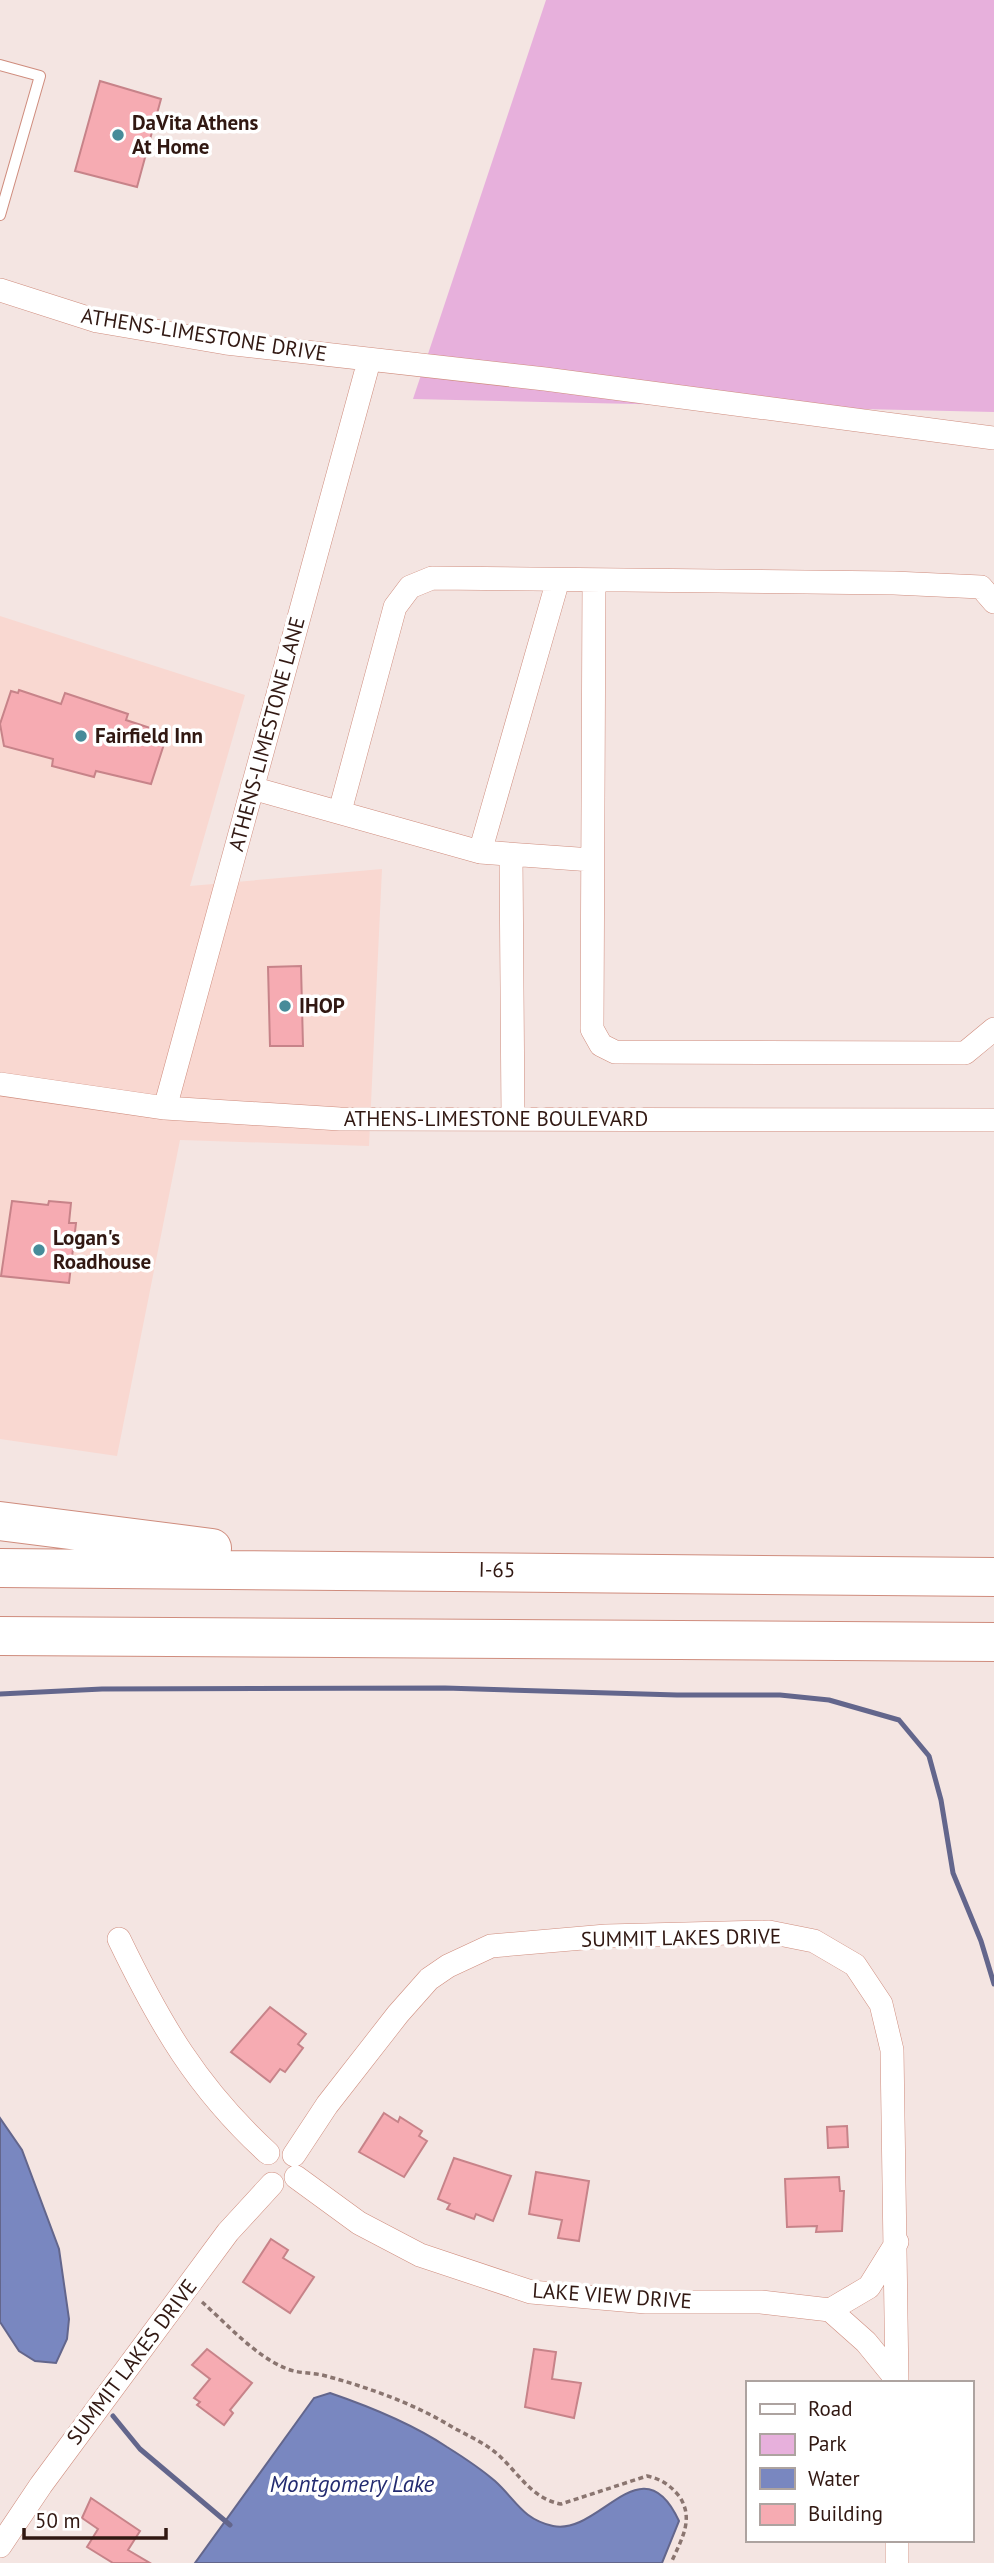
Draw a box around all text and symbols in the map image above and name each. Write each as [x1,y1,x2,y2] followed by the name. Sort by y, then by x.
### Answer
[132,109,259,160] place label: DaVita Athens At Home
[110,127,126,143] marker: DaVita Athens At Home
[79,302,329,367] street label: ATHENS-LIMESTONE DRIVE
[222,614,311,854] street label: ATHENS-LIMESTONE LANE
[95,722,203,749] place label: Fairfield Inn
[73,728,89,744] marker: Fairfield Inn
[299,992,345,1019] place label: IHOP
[277,998,293,1014] marker: IHOP
[344,1105,648,1132] street label: ATHENS-LIMESTONE BOULEVARD
[53,1224,151,1275] place label: Logan's Roadhouse
[31,1242,47,1258] marker: Logan's Roadhouse
[478,1556,516,1583] street label: I-65
[581,1922,781,1953] street label: SUMMIT LAKES DRIVE
[61,2274,203,2450] street label: SUMMIT LAKES DRIVE
[531,2276,693,2315] street label: LAKE VIEW DRIVE
[746,2381,973,2542] legend
[808,2395,852,2422] text: Road
[808,2430,847,2457] text: Park
[808,2465,860,2492] text: Water
[270,2469,435,2498] water label: Montgomery Lake
[24,2496,166,2540] scale bar
[808,2500,883,2527] text: Building
[35,2507,81,2534] text: 50 m

